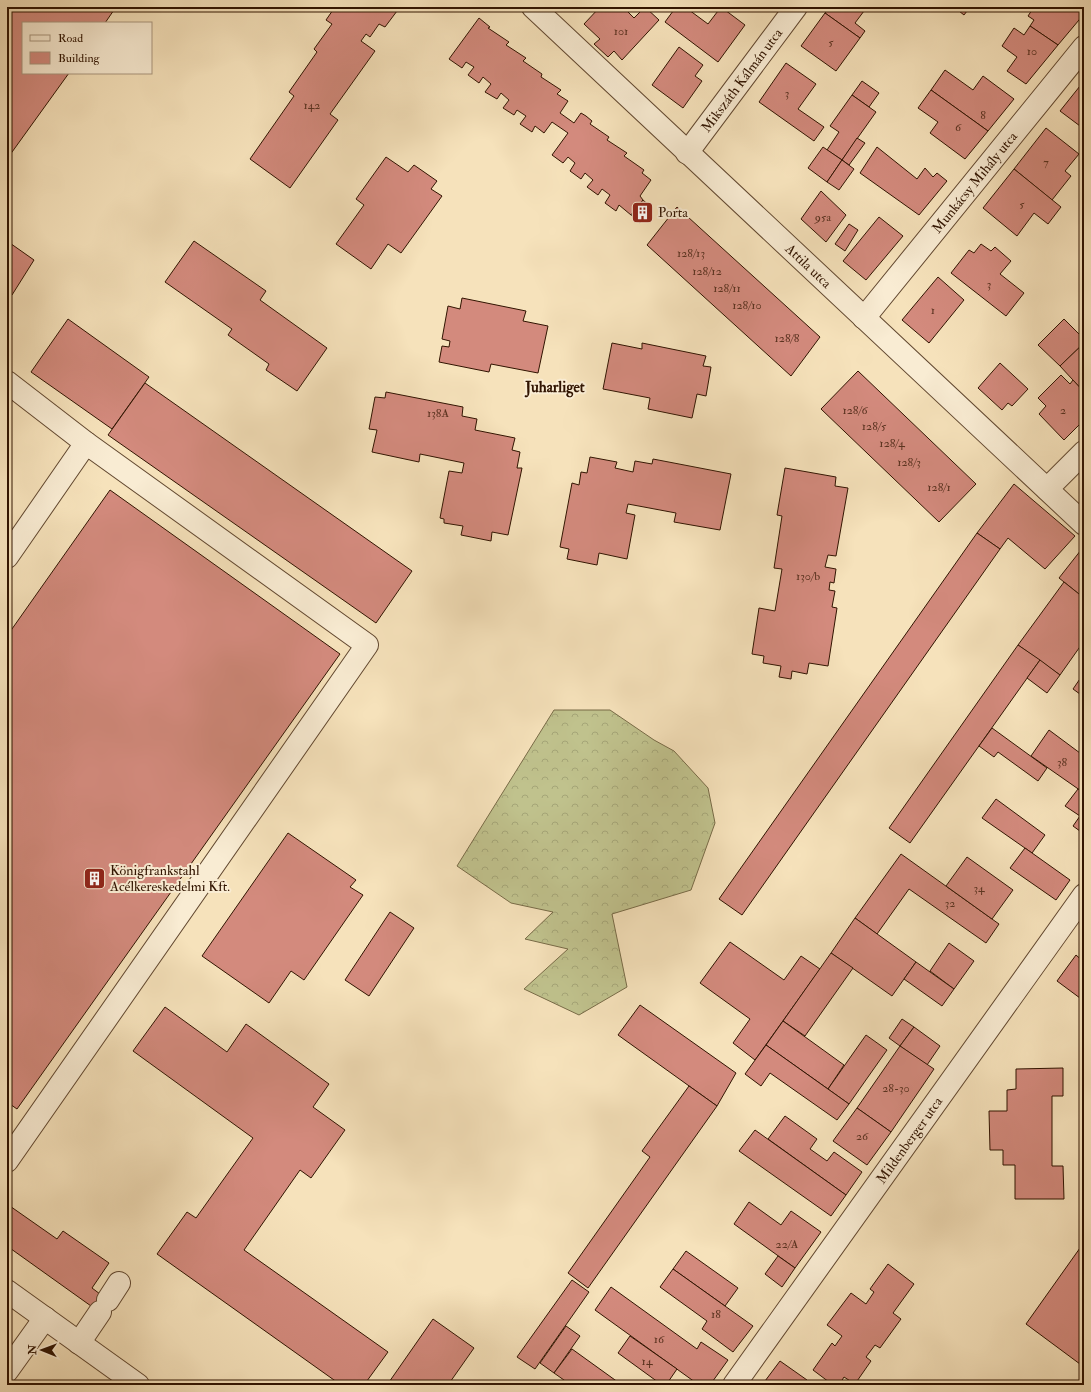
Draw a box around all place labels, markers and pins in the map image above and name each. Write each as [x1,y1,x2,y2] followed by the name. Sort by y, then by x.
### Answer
[629,199,655,225] building icon: Porta
[658,204,688,221] place label: Porta
[109,862,230,895] place label: Königfrankstahl Acélkereskedelmi Kft.
[81,865,107,891] building icon: Königfrankstahl Acélkereskedelmi Kft.

